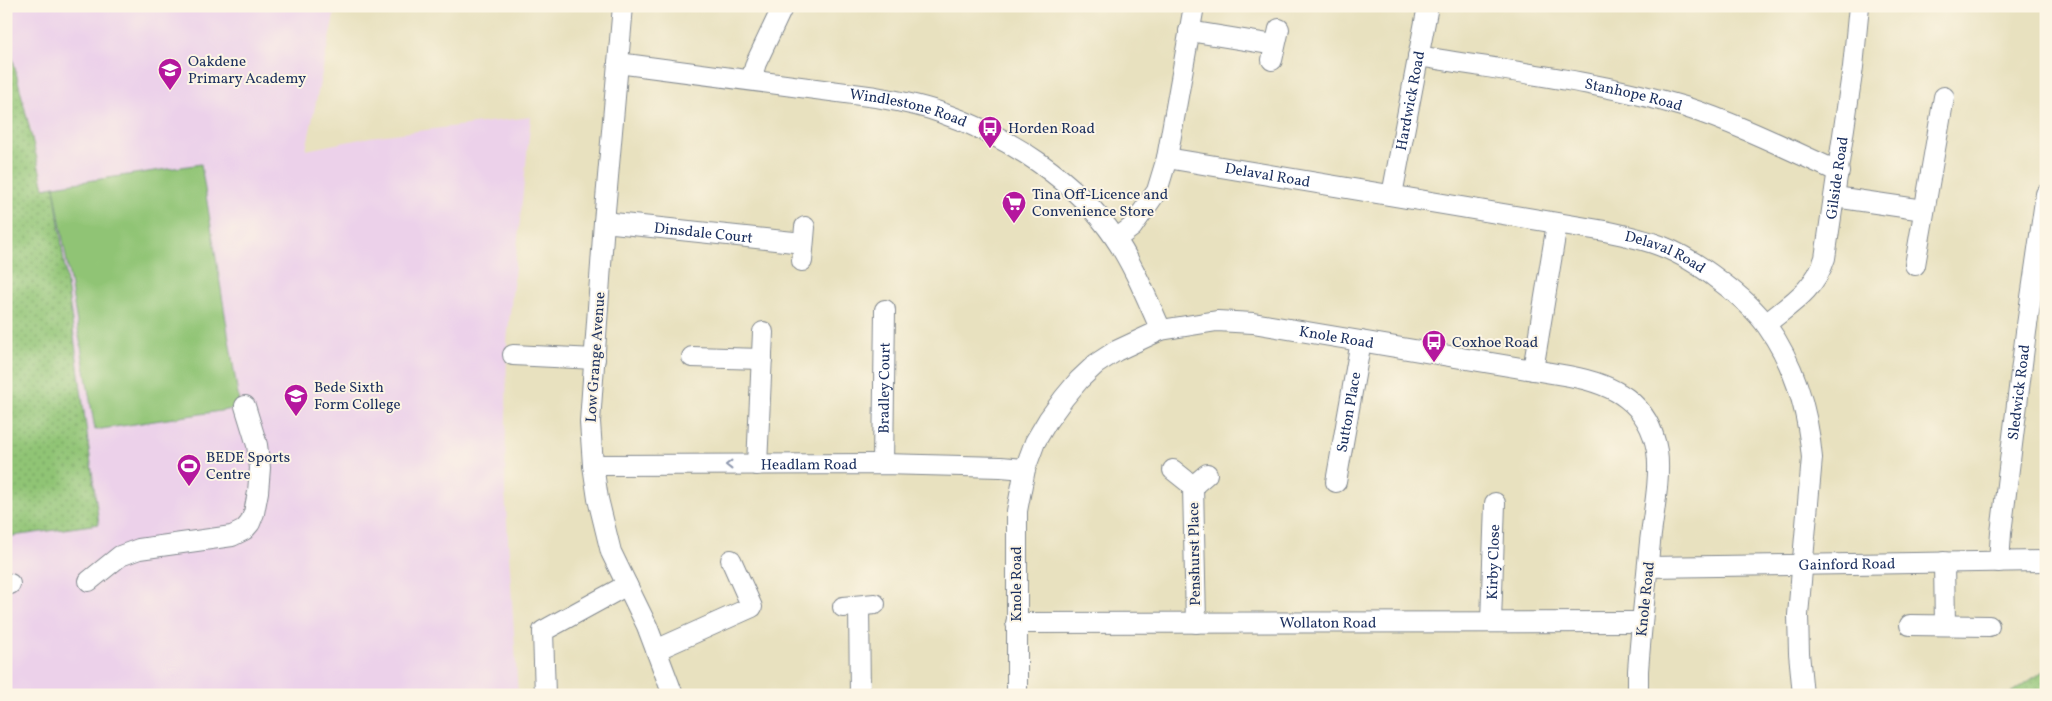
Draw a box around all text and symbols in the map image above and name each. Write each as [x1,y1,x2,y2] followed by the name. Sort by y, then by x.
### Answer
[1392,49,1431,153] street label: Hardwick Road
[188,52,306,90] place label: Oakdene Primary Academy
[157,57,183,91] school or university icon: Oakdene Primary Academy
[1583,74,1684,118] street label: Stanhope Road
[848,85,970,133] street label: Windlestone Road
[977,115,1003,149] bus stop icon: Horden Road
[1008,119,1095,140] place label: Horden Road
[1822,135,1855,221] street label: Gilside Road
[1223,159,1312,194] street label: Delaval Road
[1032,185,1168,223] place label: Tina Off-Licence and Convenience Store
[1001,190,1027,224] supermarket icon: Tina Off-Licence and Convenience Store
[653,218,754,250] street label: Dinsdale Court
[1622,227,1709,279] street label: Delaval Road
[581,291,612,423] street label: Low Grange Avenue
[1297,322,1375,355] street label: Knole Road
[1421,329,1447,363] bus stop icon: Coxhoe Road
[1452,333,1538,354] place label: Coxhoe Road
[874,342,897,434] street label: Bradley Court
[2004,343,2036,441] street label: Sledwick Road
[1332,370,1367,454] street label: Sutton Place
[314,378,401,416] place label: Bede Sixth Form College
[283,383,309,417] school or university icon: Bede Sixth Form College
[206,448,290,486] place label: BEDE Sports Centre
[176,453,202,487] sports icon: BEDE Sports Centre
[761,455,857,476] street label: Headlam Road
[725,460,732,470] one-way arrow
[1184,502,1207,606] street label: Penshurst Place
[1483,524,1506,600] street label: Kirby Close
[1007,546,1028,622] street label: Knole Road
[1798,554,1896,577] street label: Gainford Road
[1632,561,1661,638] street label: Knole Road
[1280,613,1376,635] street label: Wollaton Road

